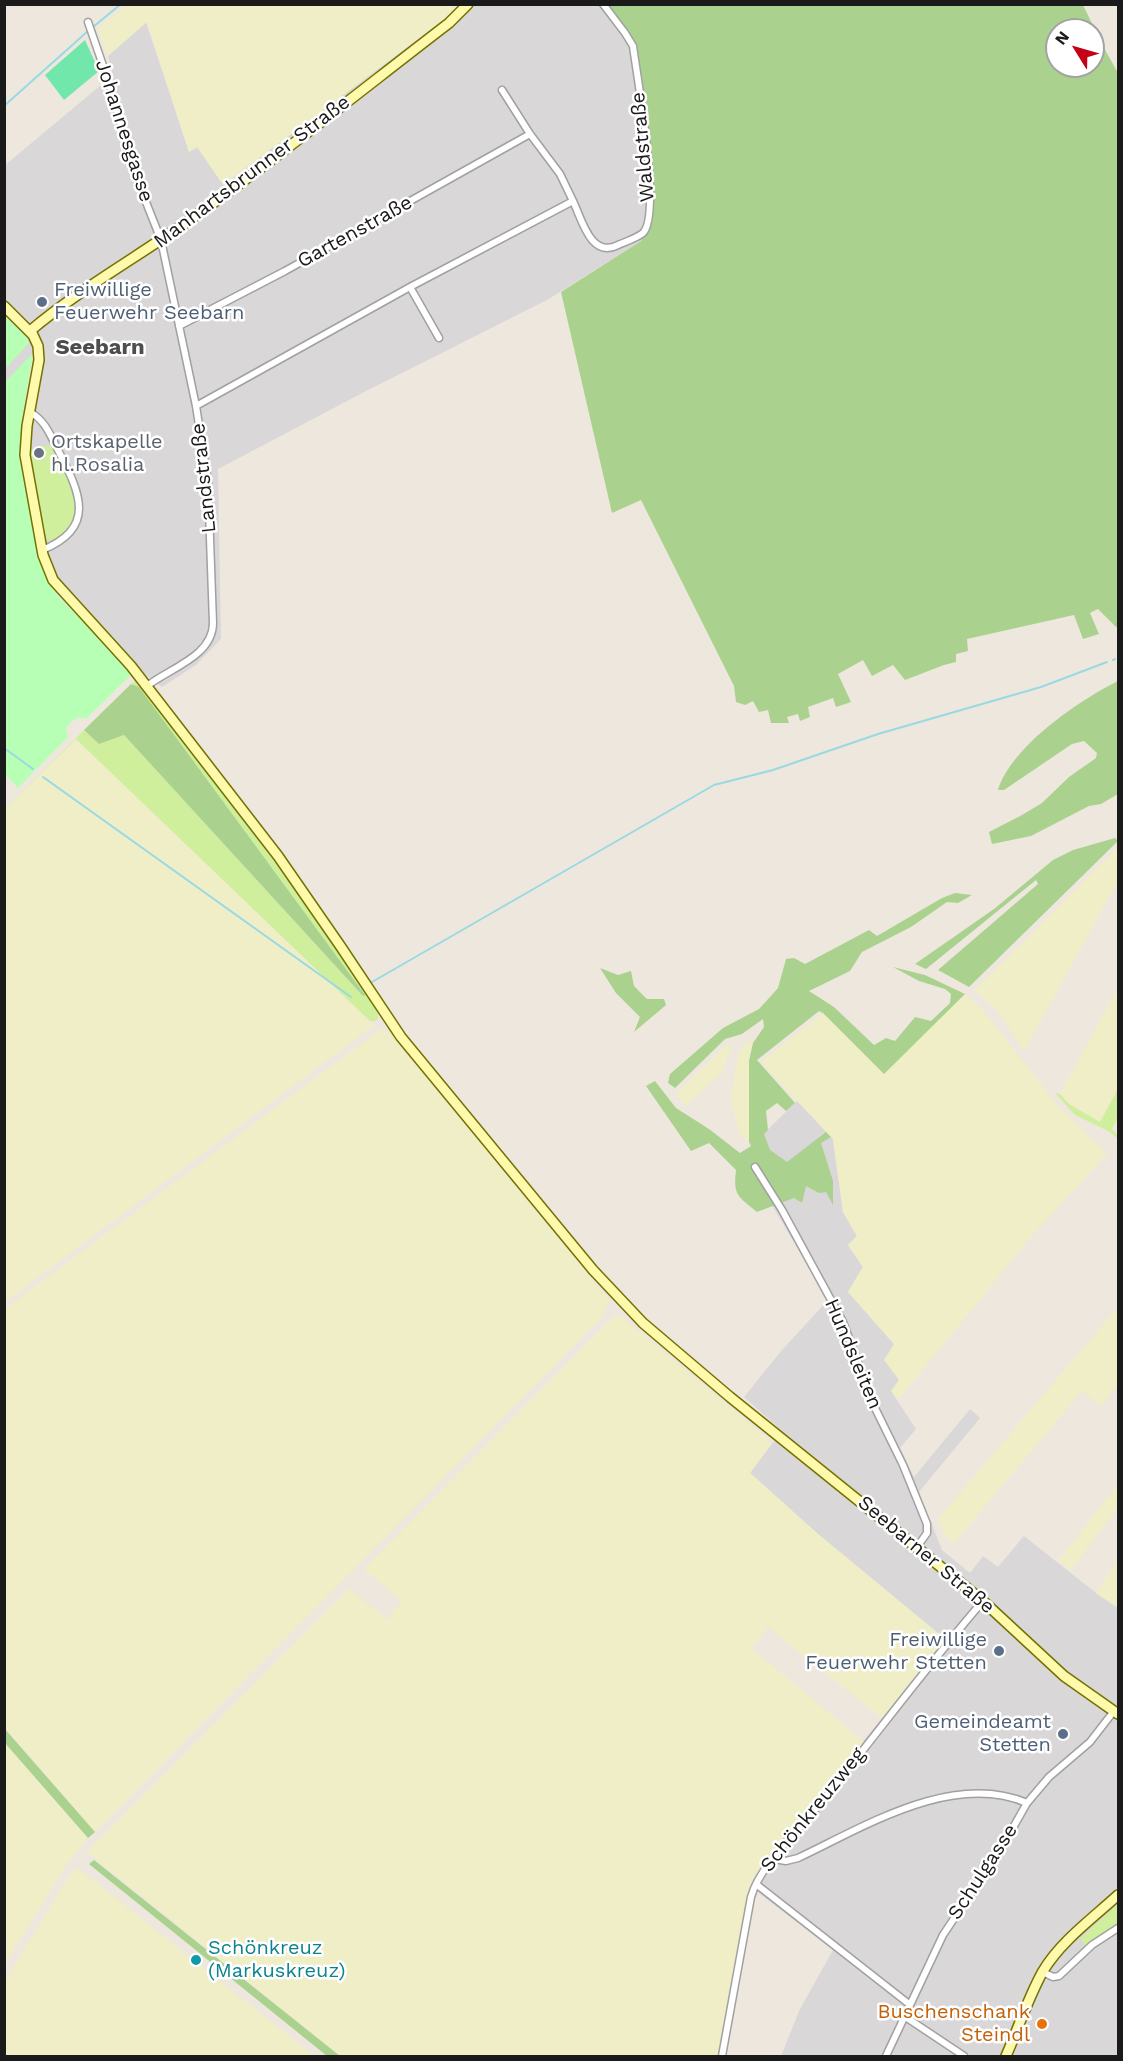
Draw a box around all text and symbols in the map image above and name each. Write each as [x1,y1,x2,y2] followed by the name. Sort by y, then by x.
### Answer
[1045,18,1105,78] north arrow
[1051,28,1073,49] text: N
[90,57,158,205] street label: Johannesgasse
[149,90,355,254] street label: Manhartsbrunner Straße
[626,91,660,203] street label: Waldstraße
[293,191,417,273] street label: Gartenstraße
[54,278,244,325] place label: Freiwillige Feuerwehr Seebarn
[35,295,49,309] marker: Freiwillige Feuerwehr Seebarn
[55,335,145,361] district label: Seebarn
[186,422,222,534] street label: Landstraße
[51,430,163,477] place label: Ortskapelle hl.Rosalia
[32,446,46,460] marker: Ortskapelle hl.Rosalia
[819,1295,887,1413] street label: Hundsleiten
[853,1491,999,1619] street label: Seebarner Straße
[805,1628,987,1675] place label: Freiwillige Feuerwehr Stetten
[992,1644,1006,1658] marker: Freiwillige Feuerwehr Stetten
[914,1710,1051,1757] place label: Gemeindeamt Stetten
[1056,1727,1070,1741] marker: Gemeindeamt Stetten
[755,1743,871,1877] street label: Schönkreuzweg
[943,1820,1023,1924] street label: Schulgasse
[208,1936,346,1983] place label: Schönkreuz (Markuskreuz)
[189,1953,203,1967] marker: Schönkreuz (Markuskreuz)
[877,2000,1030,2047] place label: Buschenschank Steindl
[1035,2017,1049,2031] marker: Buschenschank Steindl

